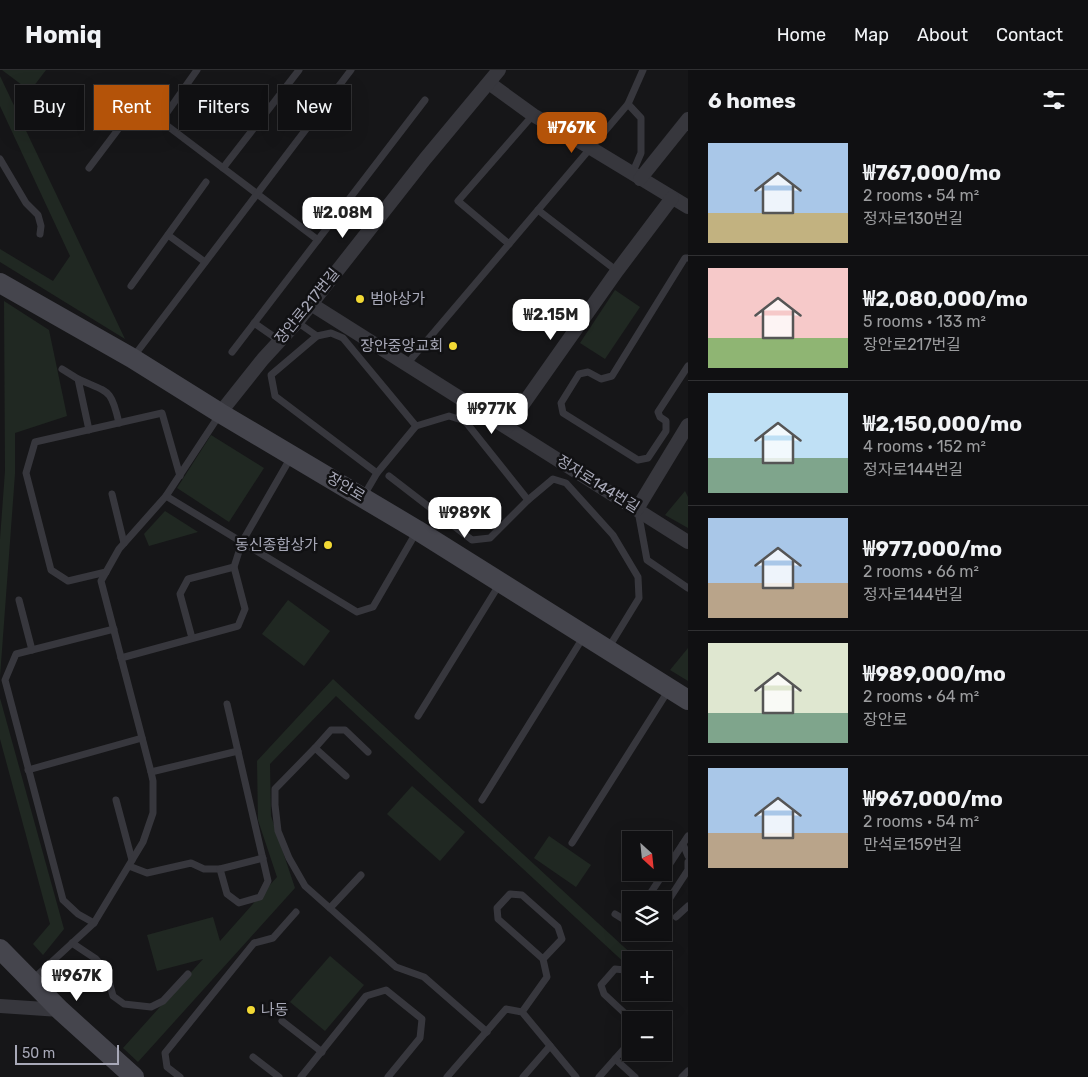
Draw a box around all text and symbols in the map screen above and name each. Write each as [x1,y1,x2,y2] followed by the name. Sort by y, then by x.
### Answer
[25,21,102,49] text: Homiq
[777,24,826,46] text: Home
[854,24,889,46] text: Map
[917,24,968,46] text: About
[996,24,1063,46] text: Contact
[15,85,84,130] chip: Buy
[94,85,169,130] chip: Rent
[179,85,268,130] chip: Filters
[278,85,351,130] chip: New
[1040,86,1068,114] icon: filters
[708,88,796,113] text: 6 homes
[537,112,607,154] pin: ₩767K
[548,118,596,137] text: ₩767K
[863,160,1001,185] text: ₩767,000/mo
[748,163,808,223] icon: home
[863,186,979,205] text: 2 rooms · 54 m²
[302,196,384,239] pin: ₩2.08M
[313,203,373,222] text: ₩2.08M
[863,209,963,228] text: 정자로130번길
[271,265,343,347] street label: 장안로217번길
[863,286,1028,311] text: ₩2,080,000/mo
[748,288,808,348] icon: home
[370,290,425,308] place label: 범야상가
[354,293,366,305] marker: 범야상가
[510,298,592,341] pin: ₩2.15M
[524,305,578,324] text: ₩2.15M
[863,312,986,331] text: 5 rooms · 133 m²
[863,335,961,354] text: 장안로217번길
[360,337,443,355] place label: 장안중앙교회
[447,340,459,352] marker: 장안중앙교회
[457,392,527,435] pin: ₩977K
[468,399,516,418] text: ₩977K
[863,411,1022,436] text: ₩2,150,000/mo
[748,413,808,473] icon: home
[863,437,986,456] text: 4 rooms · 152 m²
[553,451,643,517] street label: 정자로144번길
[863,460,963,479] text: 정자로144번길
[324,469,368,505] street label: 장안로
[430,496,500,539] pin: ₩989K
[439,503,491,522] text: ₩989K
[235,536,318,554] place label: 동신종합상가
[863,536,1002,561] text: ₩977,000/mo
[748,538,808,598] icon: home
[322,539,334,551] marker: 동신종합상가
[863,562,979,581] text: 2 rooms · 66 m²
[863,585,963,604] text: 정자로144번길
[863,661,1006,686] text: ₩989,000/mo
[748,663,808,723] icon: home
[863,687,979,706] text: 2 rooms · 64 m²
[863,710,907,729] text: 장안로
[863,786,1003,811] text: ₩967,000/mo
[748,788,808,848] icon: home
[863,812,979,831] text: 2 rooms · 54 m²
[622,831,672,881] north arrow
[622,831,672,1061] map controls
[863,835,962,854] text: 만석로159번길
[622,891,672,941] button: layers
[622,951,672,1001] button: +
[42,960,112,1002] pin: ₩967K
[52,966,102,985] text: ₩967K
[261,1001,289,1019] place label: 나동
[245,1004,257,1016] marker: 나동
[622,1011,672,1061] button: −
[15,1042,119,1065] scale bar
[22,1045,55,1062] text: 50 m

